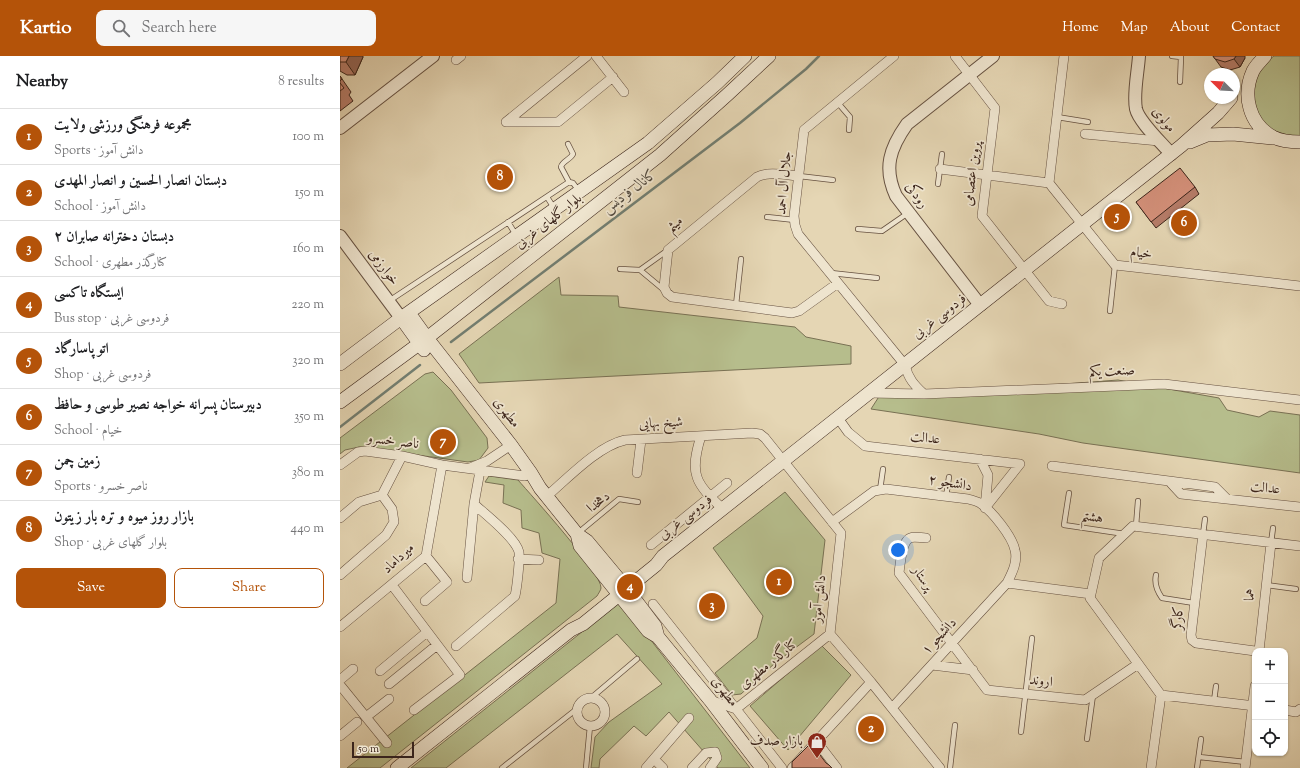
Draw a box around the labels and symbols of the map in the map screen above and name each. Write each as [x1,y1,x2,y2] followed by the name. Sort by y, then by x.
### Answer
[1204,68,1240,104] north arrow
[1146,103,1180,137] street label: مولوی
[959,139,987,207] street label: پروین اعتصامی
[772,150,798,216] street label: جلال آل احمد
[487,162,513,192] pin: 8
[598,164,662,220] water label: کانال فردیس
[900,178,933,213] street label: رودکی
[511,189,587,255] street label: بلوار گلهای غربی
[1104,202,1130,232] pin: 5
[1171,208,1197,238] pin: 6
[662,212,689,240] street label: میثم
[1129,243,1153,266] street label: خیام
[363,246,403,290] street label: خوارزمی
[909,290,971,344] street label: فردوسی غربی
[1089,361,1135,385] street label: صنعت یکم
[488,393,524,433] street label: مطهری
[638,413,684,436] street label: شیخ بهایی
[430,427,456,457] pin: 7
[909,427,941,451] street label: عدالت
[364,429,420,455] street label: ناصر خسرو
[927,471,973,497] street label: دانشجو ۲
[1249,477,1281,501] street label: عدالت
[583,487,615,519] street label: دهخدا
[655,491,717,545] street label: فردوسی غربی
[1079,507,1104,531] street label: هشتم
[378,539,420,579] street label: میرداماد
[888,540,908,560] your location
[905,561,939,597] street label: پرستار
[766,567,792,597] pin: 1
[617,572,643,602] pin: 4
[807,574,832,626] street label: دانش آموز
[1240,588,1262,602] street label: هما
[699,591,725,621] pin: 3
[1167,605,1190,633] street label: کارگر
[918,614,962,660] street label: دانشجو ۱
[734,633,803,695] street label: کنارگذر مطهری
[1028,671,1054,693] street label: اروند
[706,672,742,712] street label: مطهری
[858,714,884,744] pin: 2
[806,731,828,759] shop icon: بازار صدف
[750,732,803,752] place label: بازار صدف
[352,740,414,759] scale bar

